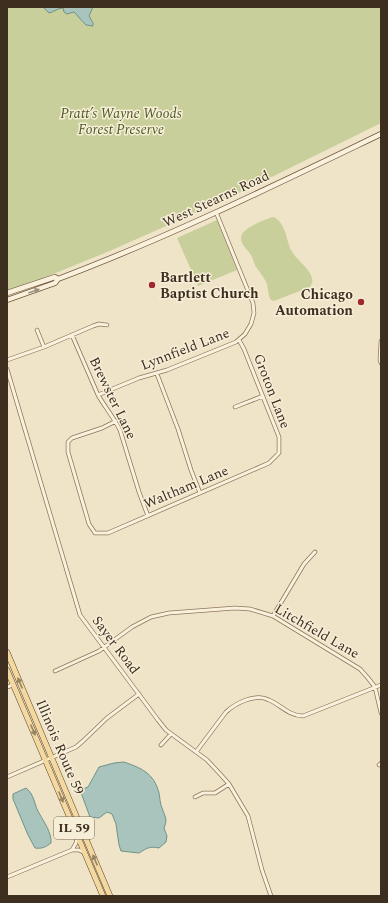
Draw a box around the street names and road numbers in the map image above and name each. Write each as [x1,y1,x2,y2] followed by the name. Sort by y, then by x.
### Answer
[159,165,273,233] street label: West Stearns Road
[138,322,233,376] street label: Lynnfield Lane
[248,351,296,432] street label: Groton Lane
[84,353,142,443] street label: Brewster Lane
[140,460,232,514] street label: Waltham Lane
[271,598,364,664] street label: Litchfield Lane
[87,611,145,679] street label: Sayer Road
[30,696,90,798] street label: Illinois Route 59
[54,817,94,839] road number: IL 59

